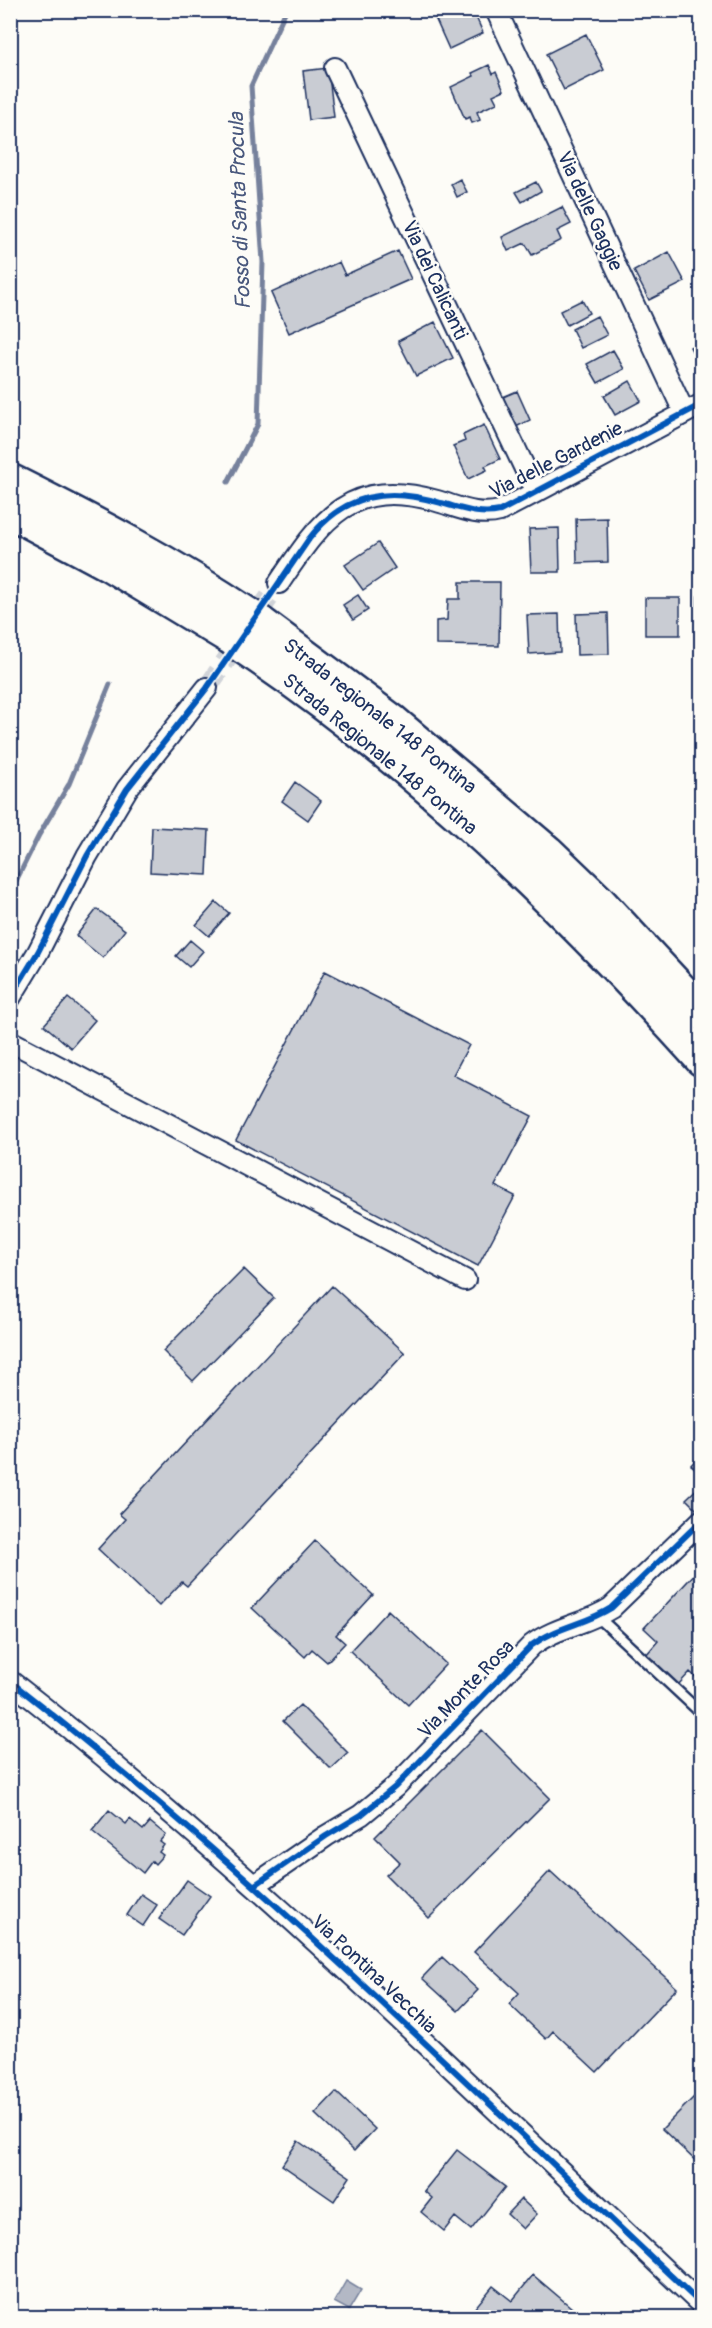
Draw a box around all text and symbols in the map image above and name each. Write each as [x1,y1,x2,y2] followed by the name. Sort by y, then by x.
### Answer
[223,111,257,310] water label: Fosso di Santa Procula
[551,147,629,275] street label: Via delle Gaggie
[397,216,473,344] street label: Via dei Calicanti
[485,416,627,504] street label: Via delle Gardenie
[278,633,482,799] street label: Strada regionale 148 Pontina
[278,668,482,840] street label: Strada Regionale 148 Pontina
[413,1634,519,1744] street label: Via Monte Rosa
[306,1909,442,2039] street label: Via Pontina Vecchia

